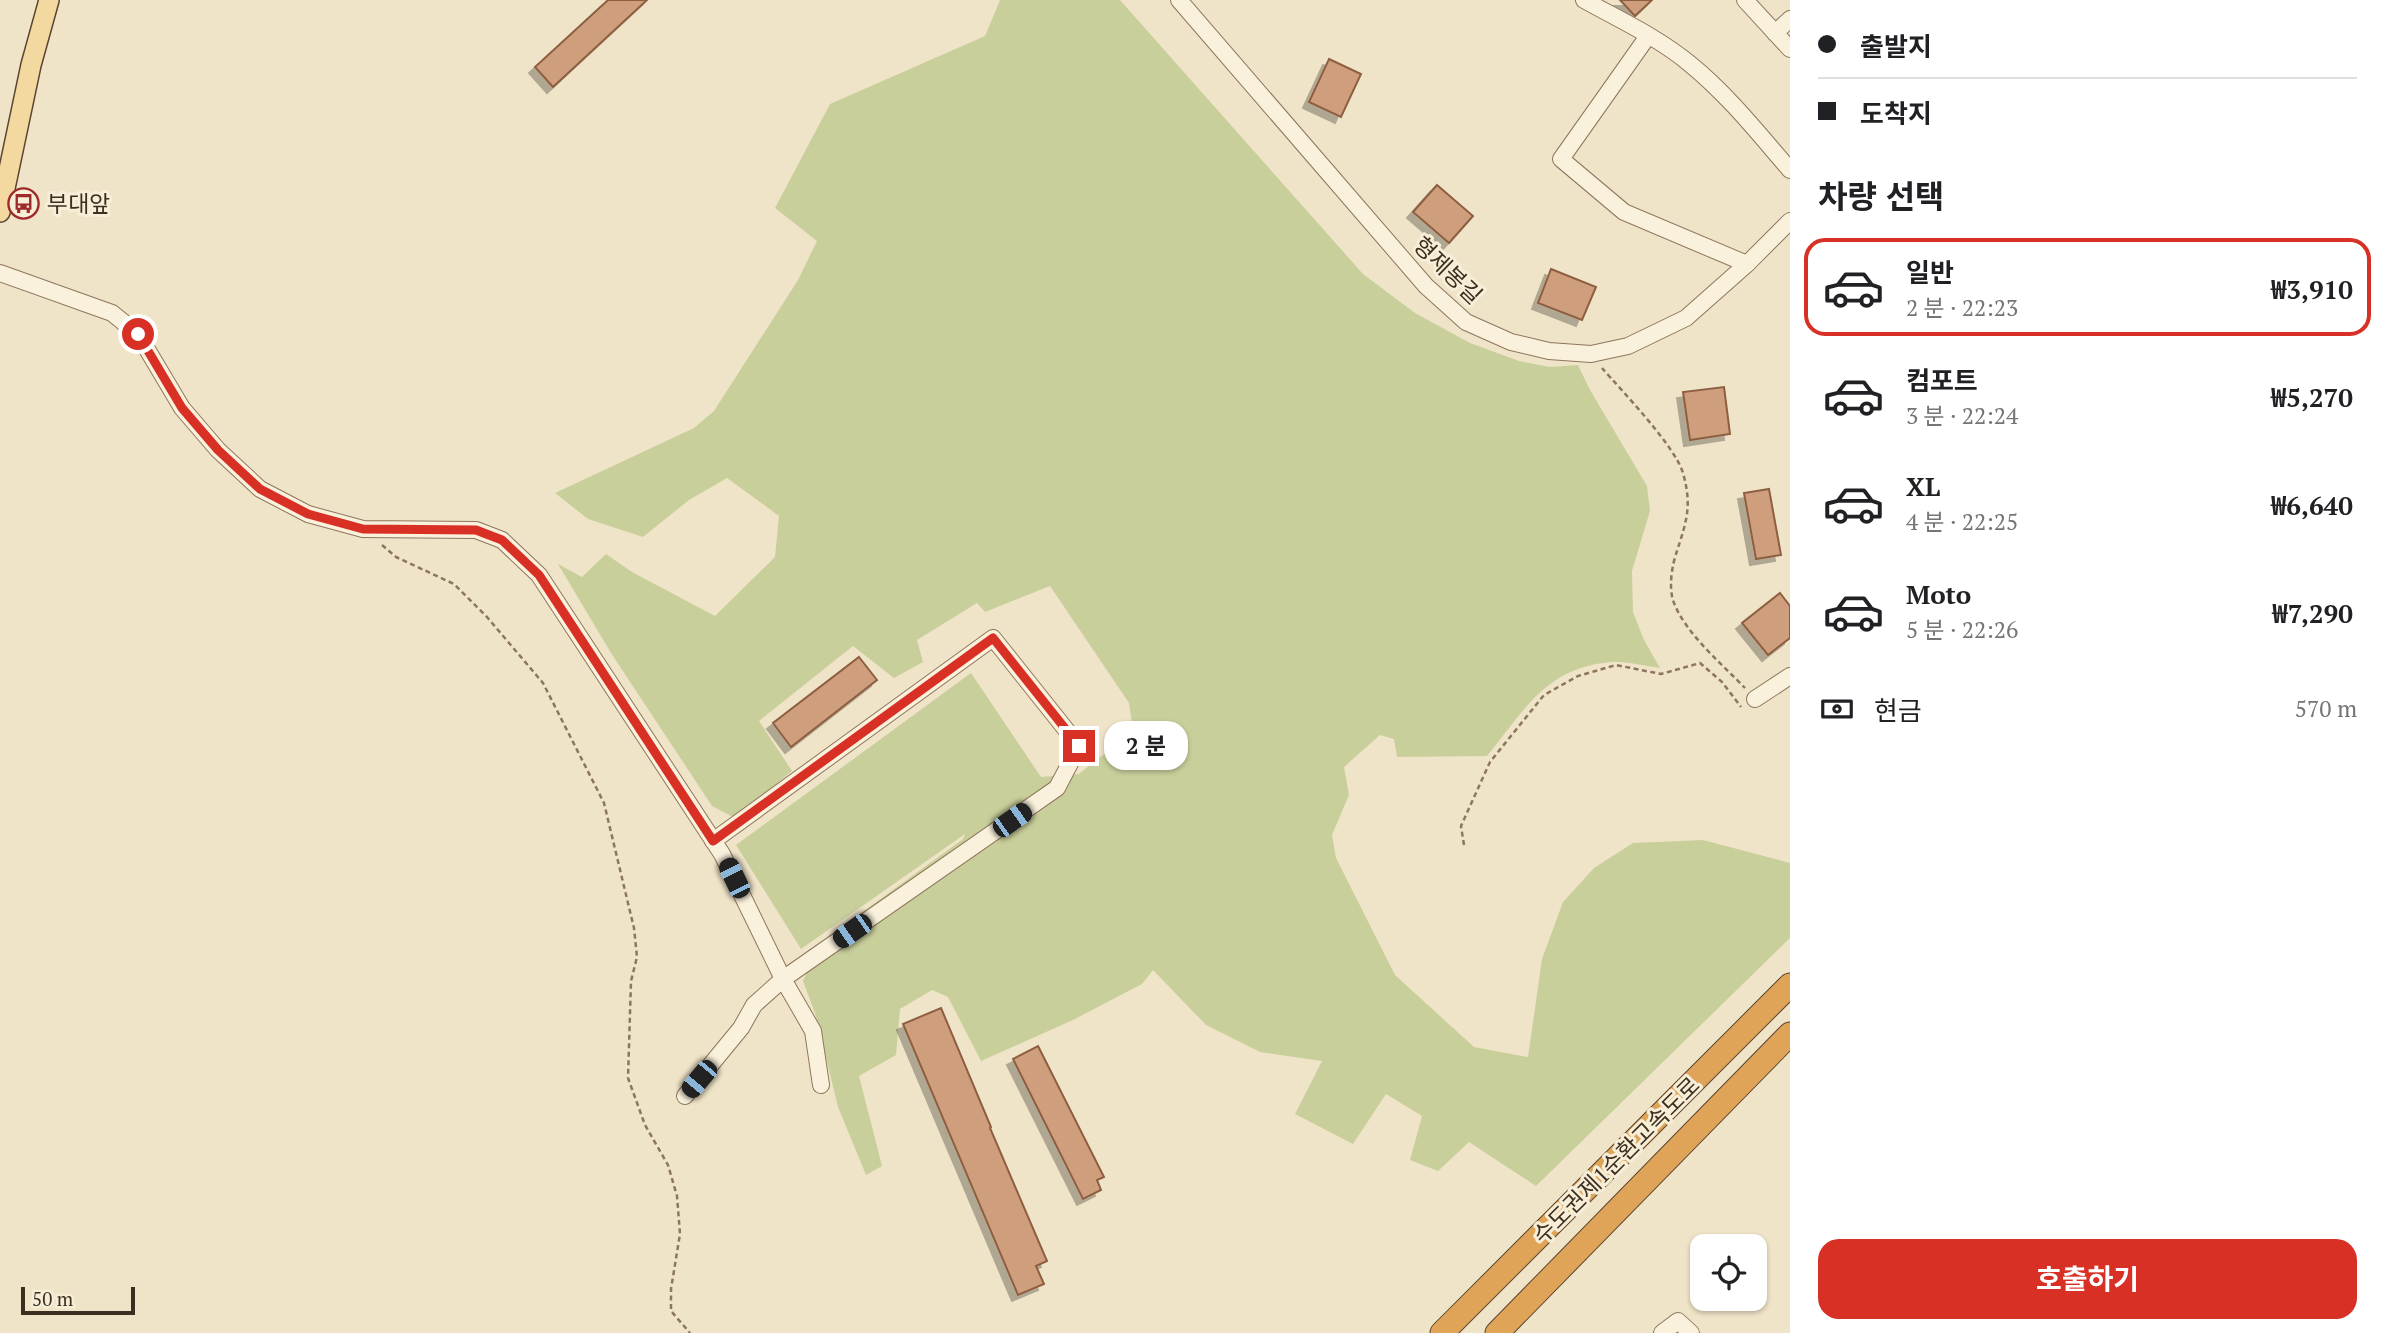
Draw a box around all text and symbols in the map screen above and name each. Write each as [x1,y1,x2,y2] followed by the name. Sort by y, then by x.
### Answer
[1860,29,1932,63] text: 출발지
[1860,96,1932,130] text: 도착지
[1818,175,1944,217] text: 차량 선택
[7,186,41,220] bus stop icon: 부대앞
[47,188,110,219] place label: 부대앞
[1407,229,1489,311] street label: 형제봉길
[1906,255,1954,289] text: 일반
[1822,256,1885,319] icon: car
[2271,272,2353,306] text: ₩3,910
[1906,292,2018,323] text: 2 분 · 22:23
[122,318,154,350] route start
[1906,363,1978,397] text: 컴포트
[1822,364,1885,427] icon: car
[2271,380,2353,414] text: ₩5,270
[1906,400,2018,431] text: 3 분 · 22:24
[1906,469,1940,503] text: XL
[1822,472,1885,535] icon: car
[2271,488,2353,522] text: ₩6,640
[1906,506,2018,537] text: 4 분 · 22:25
[1906,577,1971,611] text: Moto
[1822,580,1885,643] icon: car
[2272,596,2353,630] text: ₩7,290
[1906,614,2018,645] text: 5 분 · 22:26
[1818,690,1856,728] icon: cash
[1874,693,1922,727] text: 현금
[2295,693,2357,724] text: 570 m
[1104,722,1188,770] callout: 2 분
[1063,730,1095,762] route end
[1126,730,1166,761] text: 2 분
[989,799,1036,841] car
[716,855,753,901] car
[829,910,876,952] car
[678,1056,721,1102] car
[1526,1070,1706,1250] street label: 수도권제1순환고속도로
[1690,1234,1767,1311] map controls
[1690,1234,1767,1311] button: locate
[1818,1239,2357,1319] button: 호출하기
[21,1284,135,1316] scale bar
[32,1286,73,1311] text: 50 m

